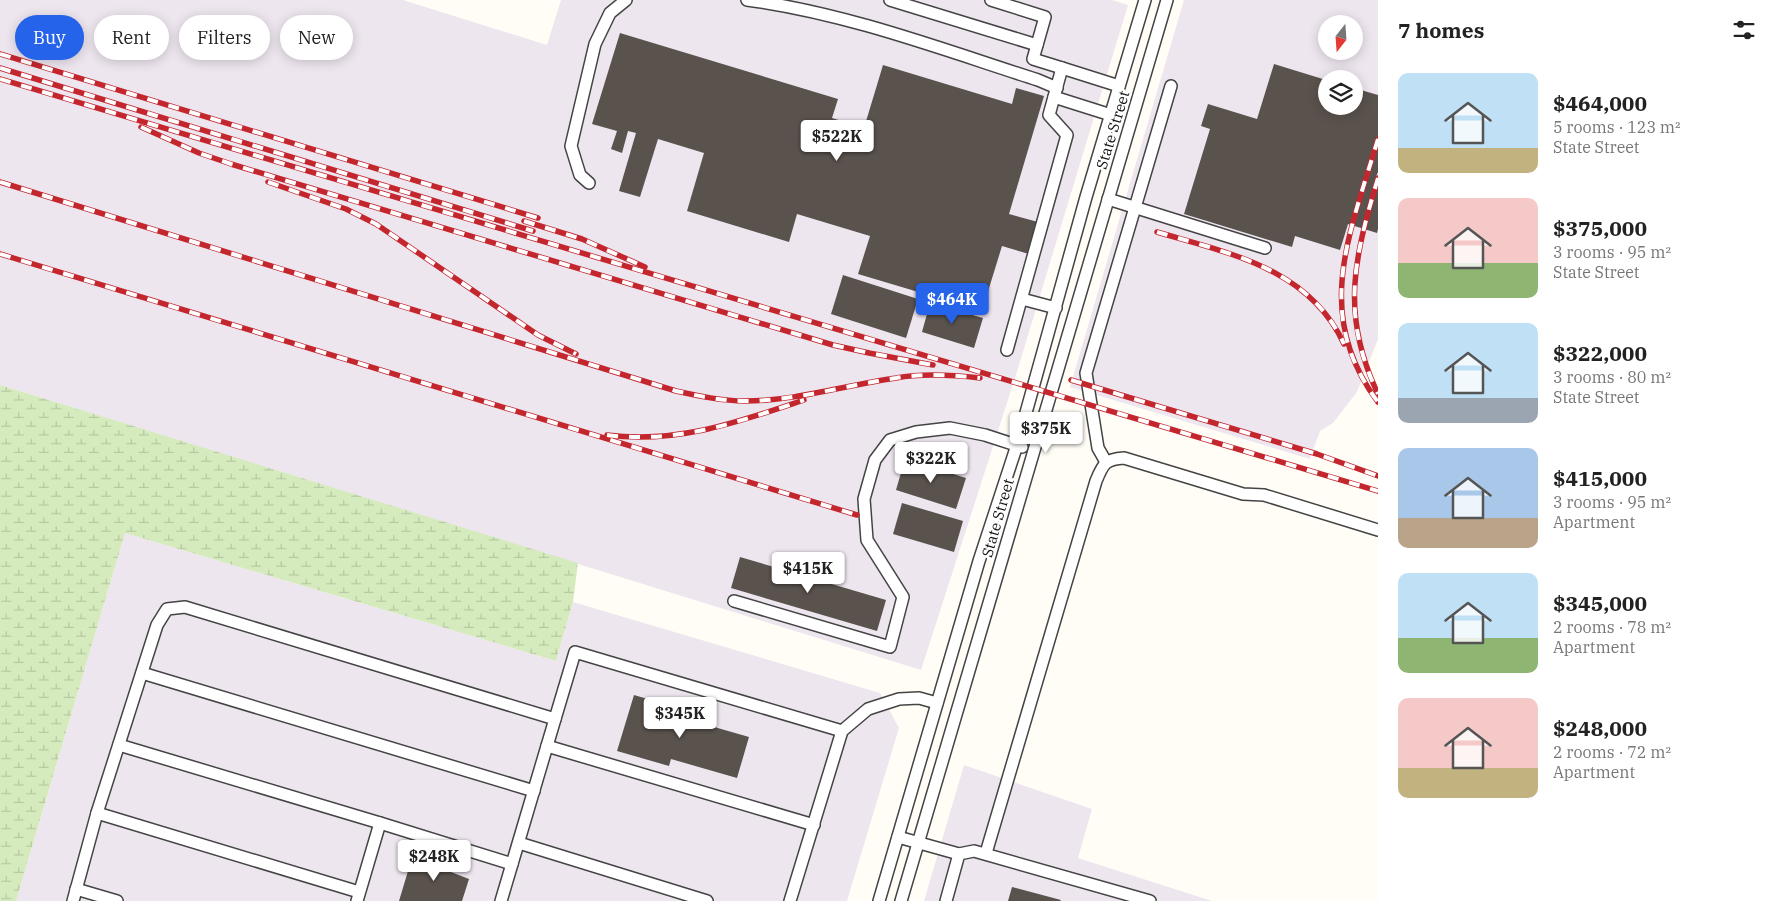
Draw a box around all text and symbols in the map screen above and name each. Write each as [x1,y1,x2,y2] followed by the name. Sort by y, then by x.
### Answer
[15,15,84,60] chip: Buy
[94,15,169,60] chip: Rent
[179,15,270,60] chip: Filters
[280,15,353,60] chip: New
[1318,15,1362,60] north arrow
[1318,15,1363,115] map controls
[1398,16,1484,44] text: 7 homes
[1730,16,1758,44] icon: filters
[1318,70,1363,115] button: layers
[1092,88,1133,171] street label: State Street
[1553,89,1647,117] text: $464,000
[1438,93,1498,153] icon: home
[1553,117,1681,137] text: 5 rooms · 123 m²
[802,120,872,162] pin: $522K
[812,126,862,146] text: $522K
[1553,137,1640,157] text: State Street
[1553,214,1647,242] text: $375,000
[1438,218,1498,278] icon: home
[1553,242,1671,262] text: 3 rooms · 95 m²
[1553,262,1640,282] text: State Street
[917,282,987,325] pin: $464K
[927,289,977,309] text: $464K
[1553,339,1647,367] text: $322,000
[1438,343,1498,403] icon: home
[1553,367,1671,387] text: 3 rooms · 80 m²
[1553,387,1640,407] text: State Street
[1011,412,1081,454] pin: $375K
[1021,418,1071,438] text: $375K
[896,442,966,484] pin: $322K
[906,448,956,468] text: $322K
[1553,464,1647,492] text: $415,000
[1438,468,1498,528] icon: home
[977,476,1018,559] street label: State Street
[1553,492,1671,512] text: 3 rooms · 95 m²
[1553,512,1635,532] text: Apartment
[773,552,843,594] pin: $415K
[783,558,833,578] text: $415K
[1553,589,1647,617] text: $345,000
[1438,593,1498,653] icon: home
[1553,617,1671,637] text: 2 rooms · 78 m²
[1553,637,1635,657] text: Apartment
[645,696,715,739] pin: $345K
[655,703,705,723] text: $345K
[1553,714,1647,742] text: $248,000
[1438,718,1498,778] icon: home
[1553,742,1671,762] text: 2 rooms · 72 m²
[1553,762,1635,782] text: Apartment
[399,840,469,882] pin: $248K
[409,846,459,866] text: $248K

